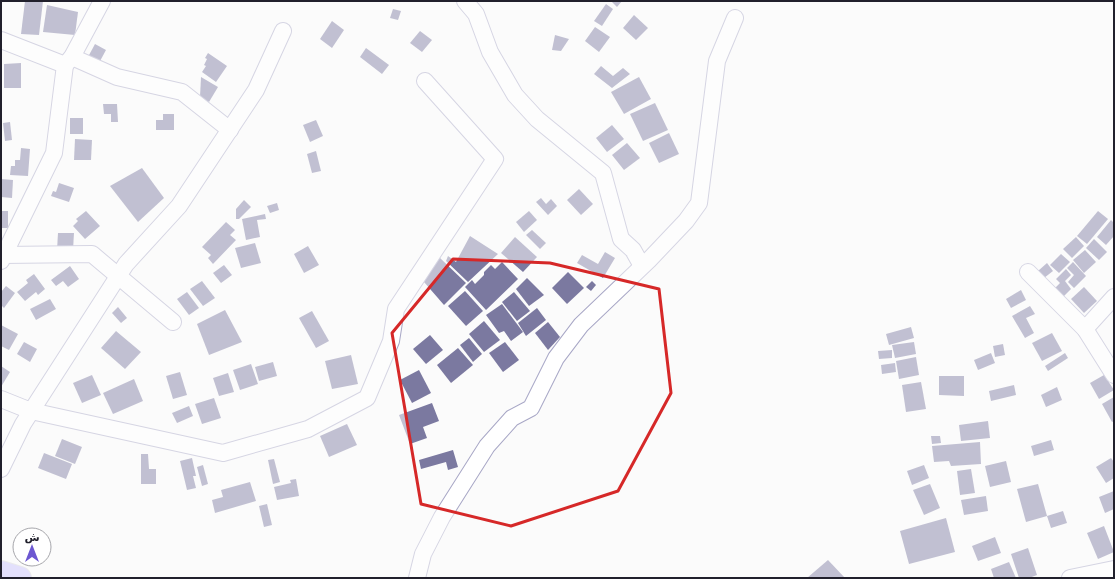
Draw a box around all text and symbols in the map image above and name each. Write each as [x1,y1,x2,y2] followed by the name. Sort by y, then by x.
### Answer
[12,527,52,567] north arrow
[24,531,40,544] text: ش

